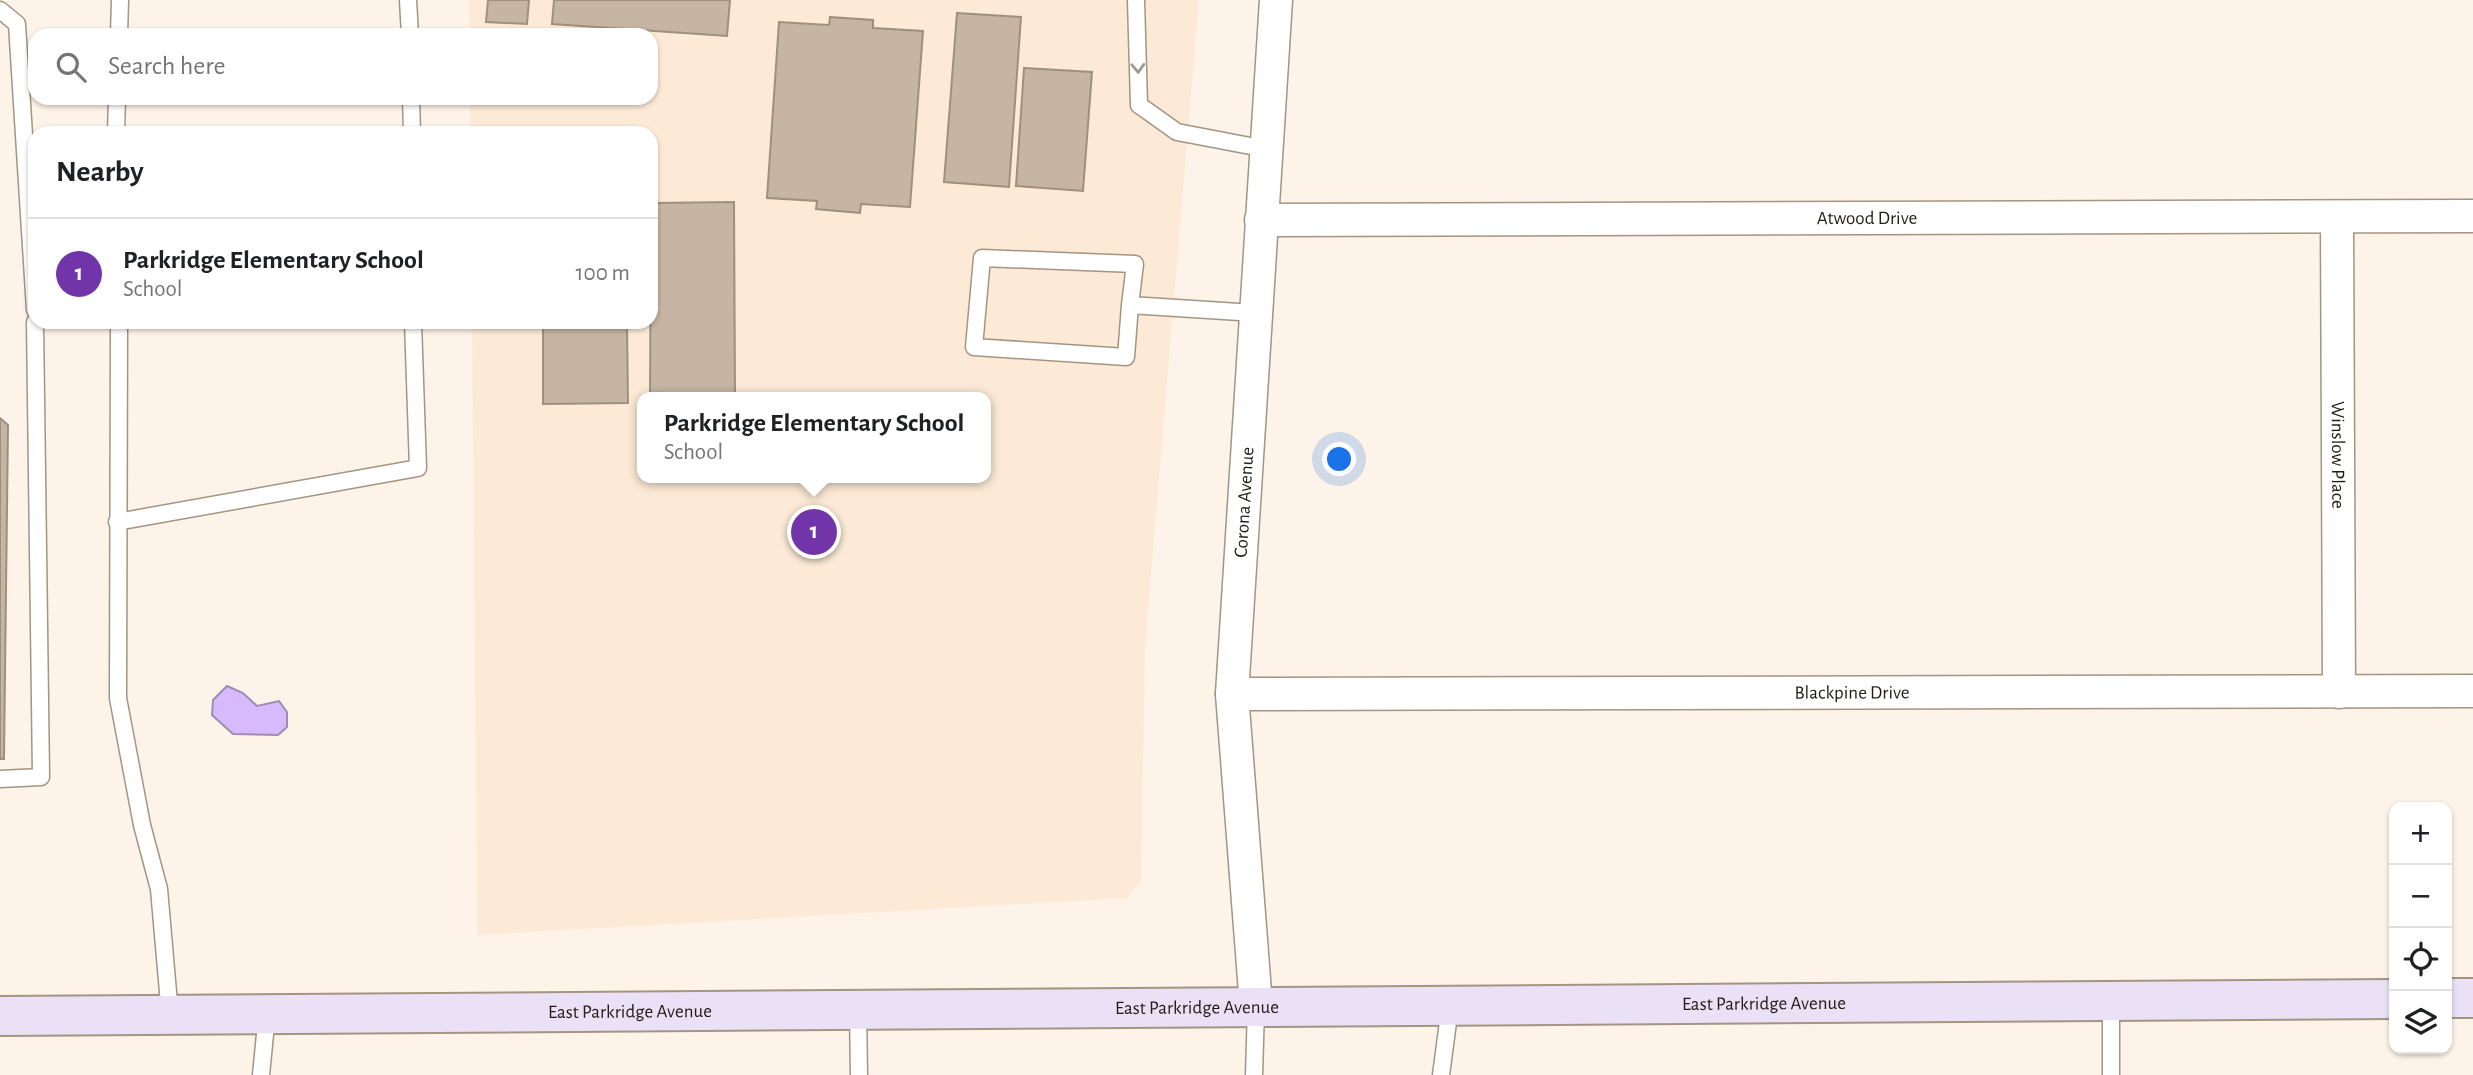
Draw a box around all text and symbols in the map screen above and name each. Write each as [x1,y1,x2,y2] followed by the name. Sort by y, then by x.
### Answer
[28,28,658,105] search box
[52,48,90,86] icon: search
[108,53,226,79] text: Search here
[1130,63,1146,74] one-way arrow
[56,157,144,187] text: Nearby
[1817,208,1917,228] street label: Atwood Drive
[123,247,424,273] text: Parkridge Elementary School
[75,262,83,285] text: 1
[576,262,630,285] text: 100 m
[123,278,182,301] text: School
[637,392,991,483] popup
[2328,401,2348,509] street label: Winslow Place
[664,410,964,436] text: Parkridge Elementary School
[664,441,723,464] text: School
[1322,442,1356,476] your location
[1231,446,1257,558] street label: Corona Avenue
[791,506,837,558] pin: 1
[1794,683,1910,702] street label: Blackpine Drive
[2389,802,2452,1054] map controls
[2389,802,2452,865] button: +
[2389,865,2452,928] button: −
[2389,928,2452,991] button: locate
[2389,991,2452,1054] button: layers
[1682,993,1846,1014] street label: East Parkridge Avenue
[1115,997,1279,1018] street label: East Parkridge Avenue
[548,1001,712,1022] street label: East Parkridge Avenue

